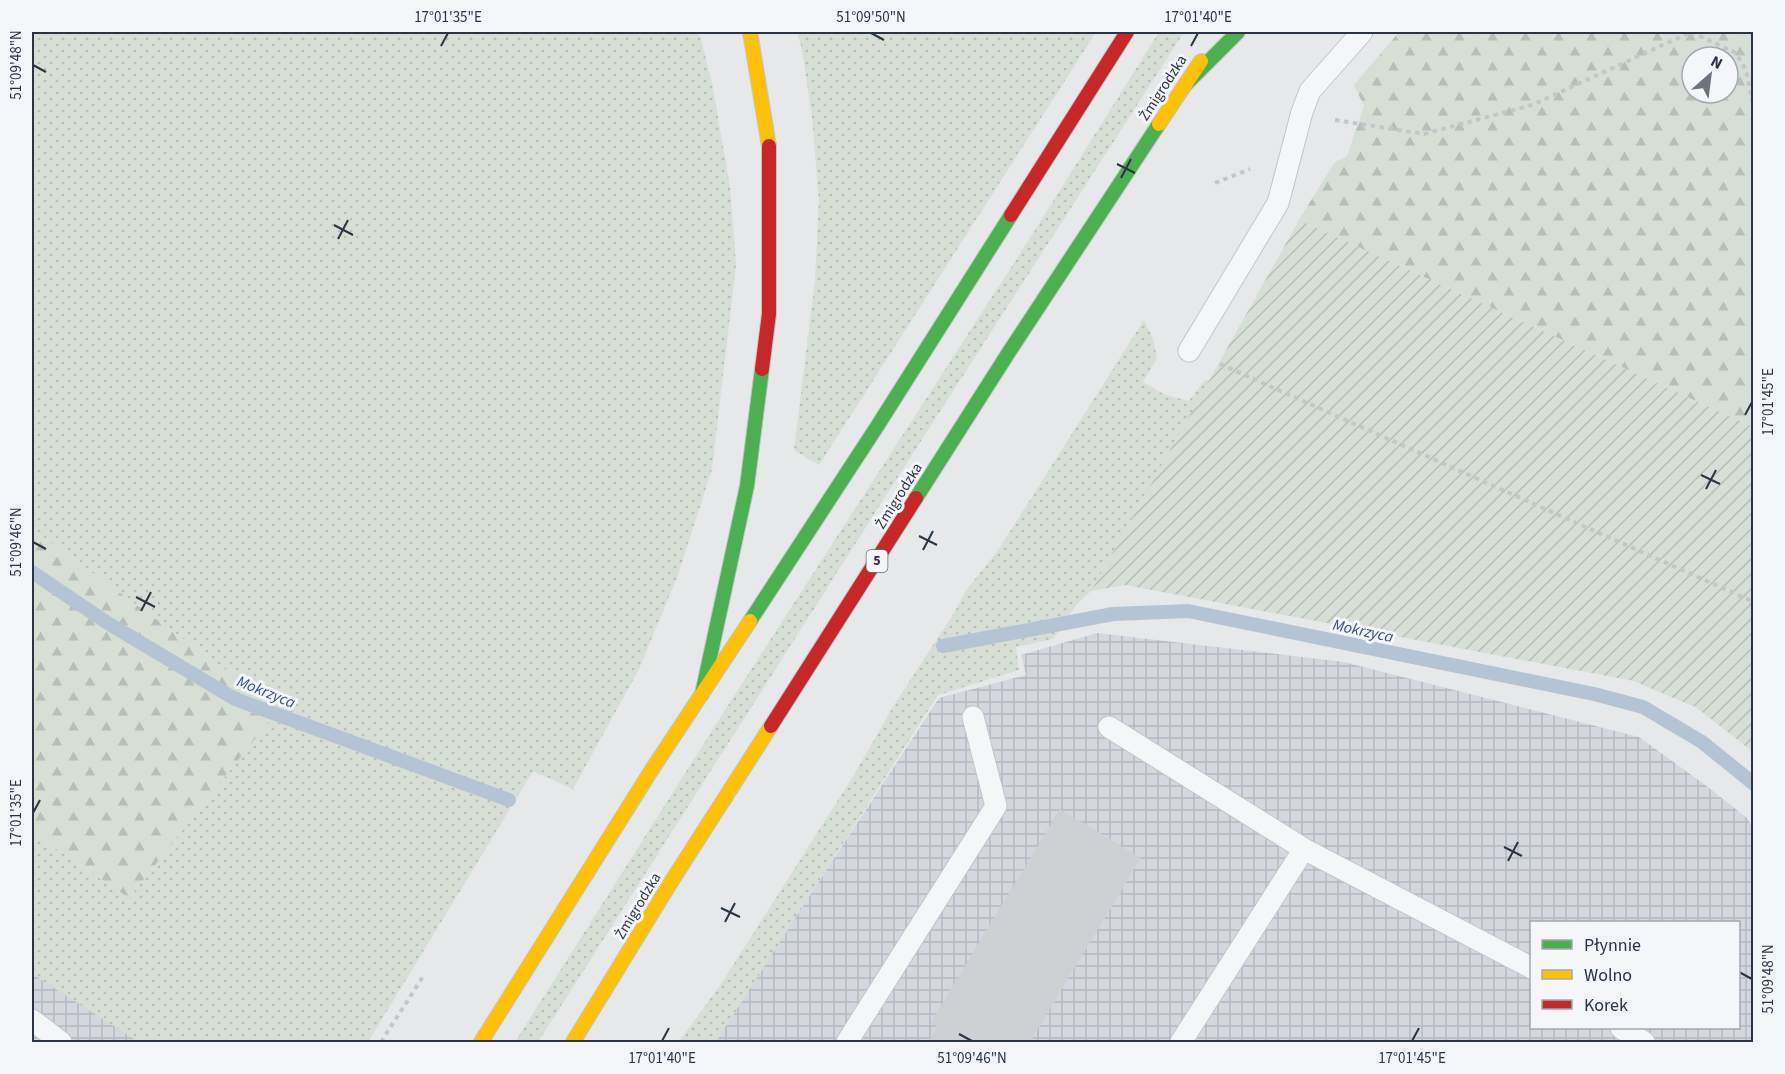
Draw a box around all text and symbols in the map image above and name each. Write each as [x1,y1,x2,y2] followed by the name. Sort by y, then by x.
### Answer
[414,7,482,28] text: 17°01'35"E
[836,7,906,28] text: 51°09'50"N
[1164,7,1232,28] text: 17°01'40"E
[6,30,27,100] text: 51°09'48"N
[1680,45,1740,105] north arrow
[1707,50,1726,75] text: N
[1134,51,1192,125] street label: Żmigrodzka
[1758,368,1779,436] text: 17°01'45"E
[870,459,928,533] street label: Żmigrodzka
[6,507,27,577] text: 51°09'46"N
[866,550,888,572] road number: 5
[1331,614,1396,648] water label: Mokrzyca
[233,670,299,714] water label: Mokrzyca
[6,779,27,847] text: 17°01'35"E
[610,869,666,943] street label: Żmigrodzka
[1530,921,1740,1029] legend
[1584,933,1641,958] text: Płynnie
[1758,944,1779,1014] text: 51°09'48"N
[1584,963,1632,988] text: Wolno
[1584,993,1628,1018] text: Korek
[628,1048,696,1069] text: 17°01'40"E
[937,1048,1007,1069] text: 51°09'46"N
[1378,1048,1446,1069] text: 17°01'45"E

